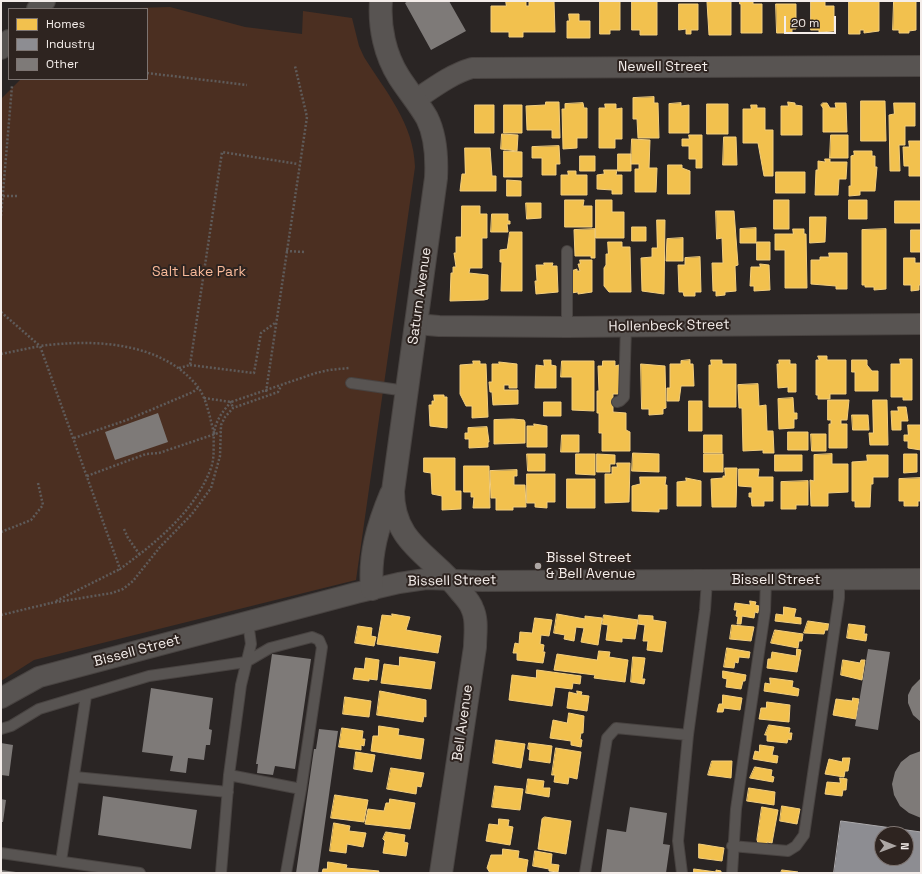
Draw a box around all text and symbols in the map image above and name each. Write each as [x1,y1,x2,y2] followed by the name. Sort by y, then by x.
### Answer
[8,8,148,80] legend
[786,8,838,34] scale bar
[791,15,819,31] text: 20 m
[46,16,85,32] text: Homes
[46,36,95,52] text: Industry
[46,56,79,72] text: Other
[618,59,708,75] street label: Newell Street
[405,246,435,346] street label: Saturn Avenue
[152,264,246,280] park label: Salt Lake Park
[608,317,730,335] street label: Hollenbeck Street
[546,550,635,582] place label: Bissel Street & Bell Avenue
[533,561,543,571] marker: Bissel Street & Bell Avenue
[407,572,497,590] street label: Bissell Street
[732,572,820,588] street label: Bissell Street
[92,631,182,671] street label: Bissell Street
[449,683,477,763] street label: Bell Avenue
[874,826,914,866] north arrow
[898,842,912,850] text: N

